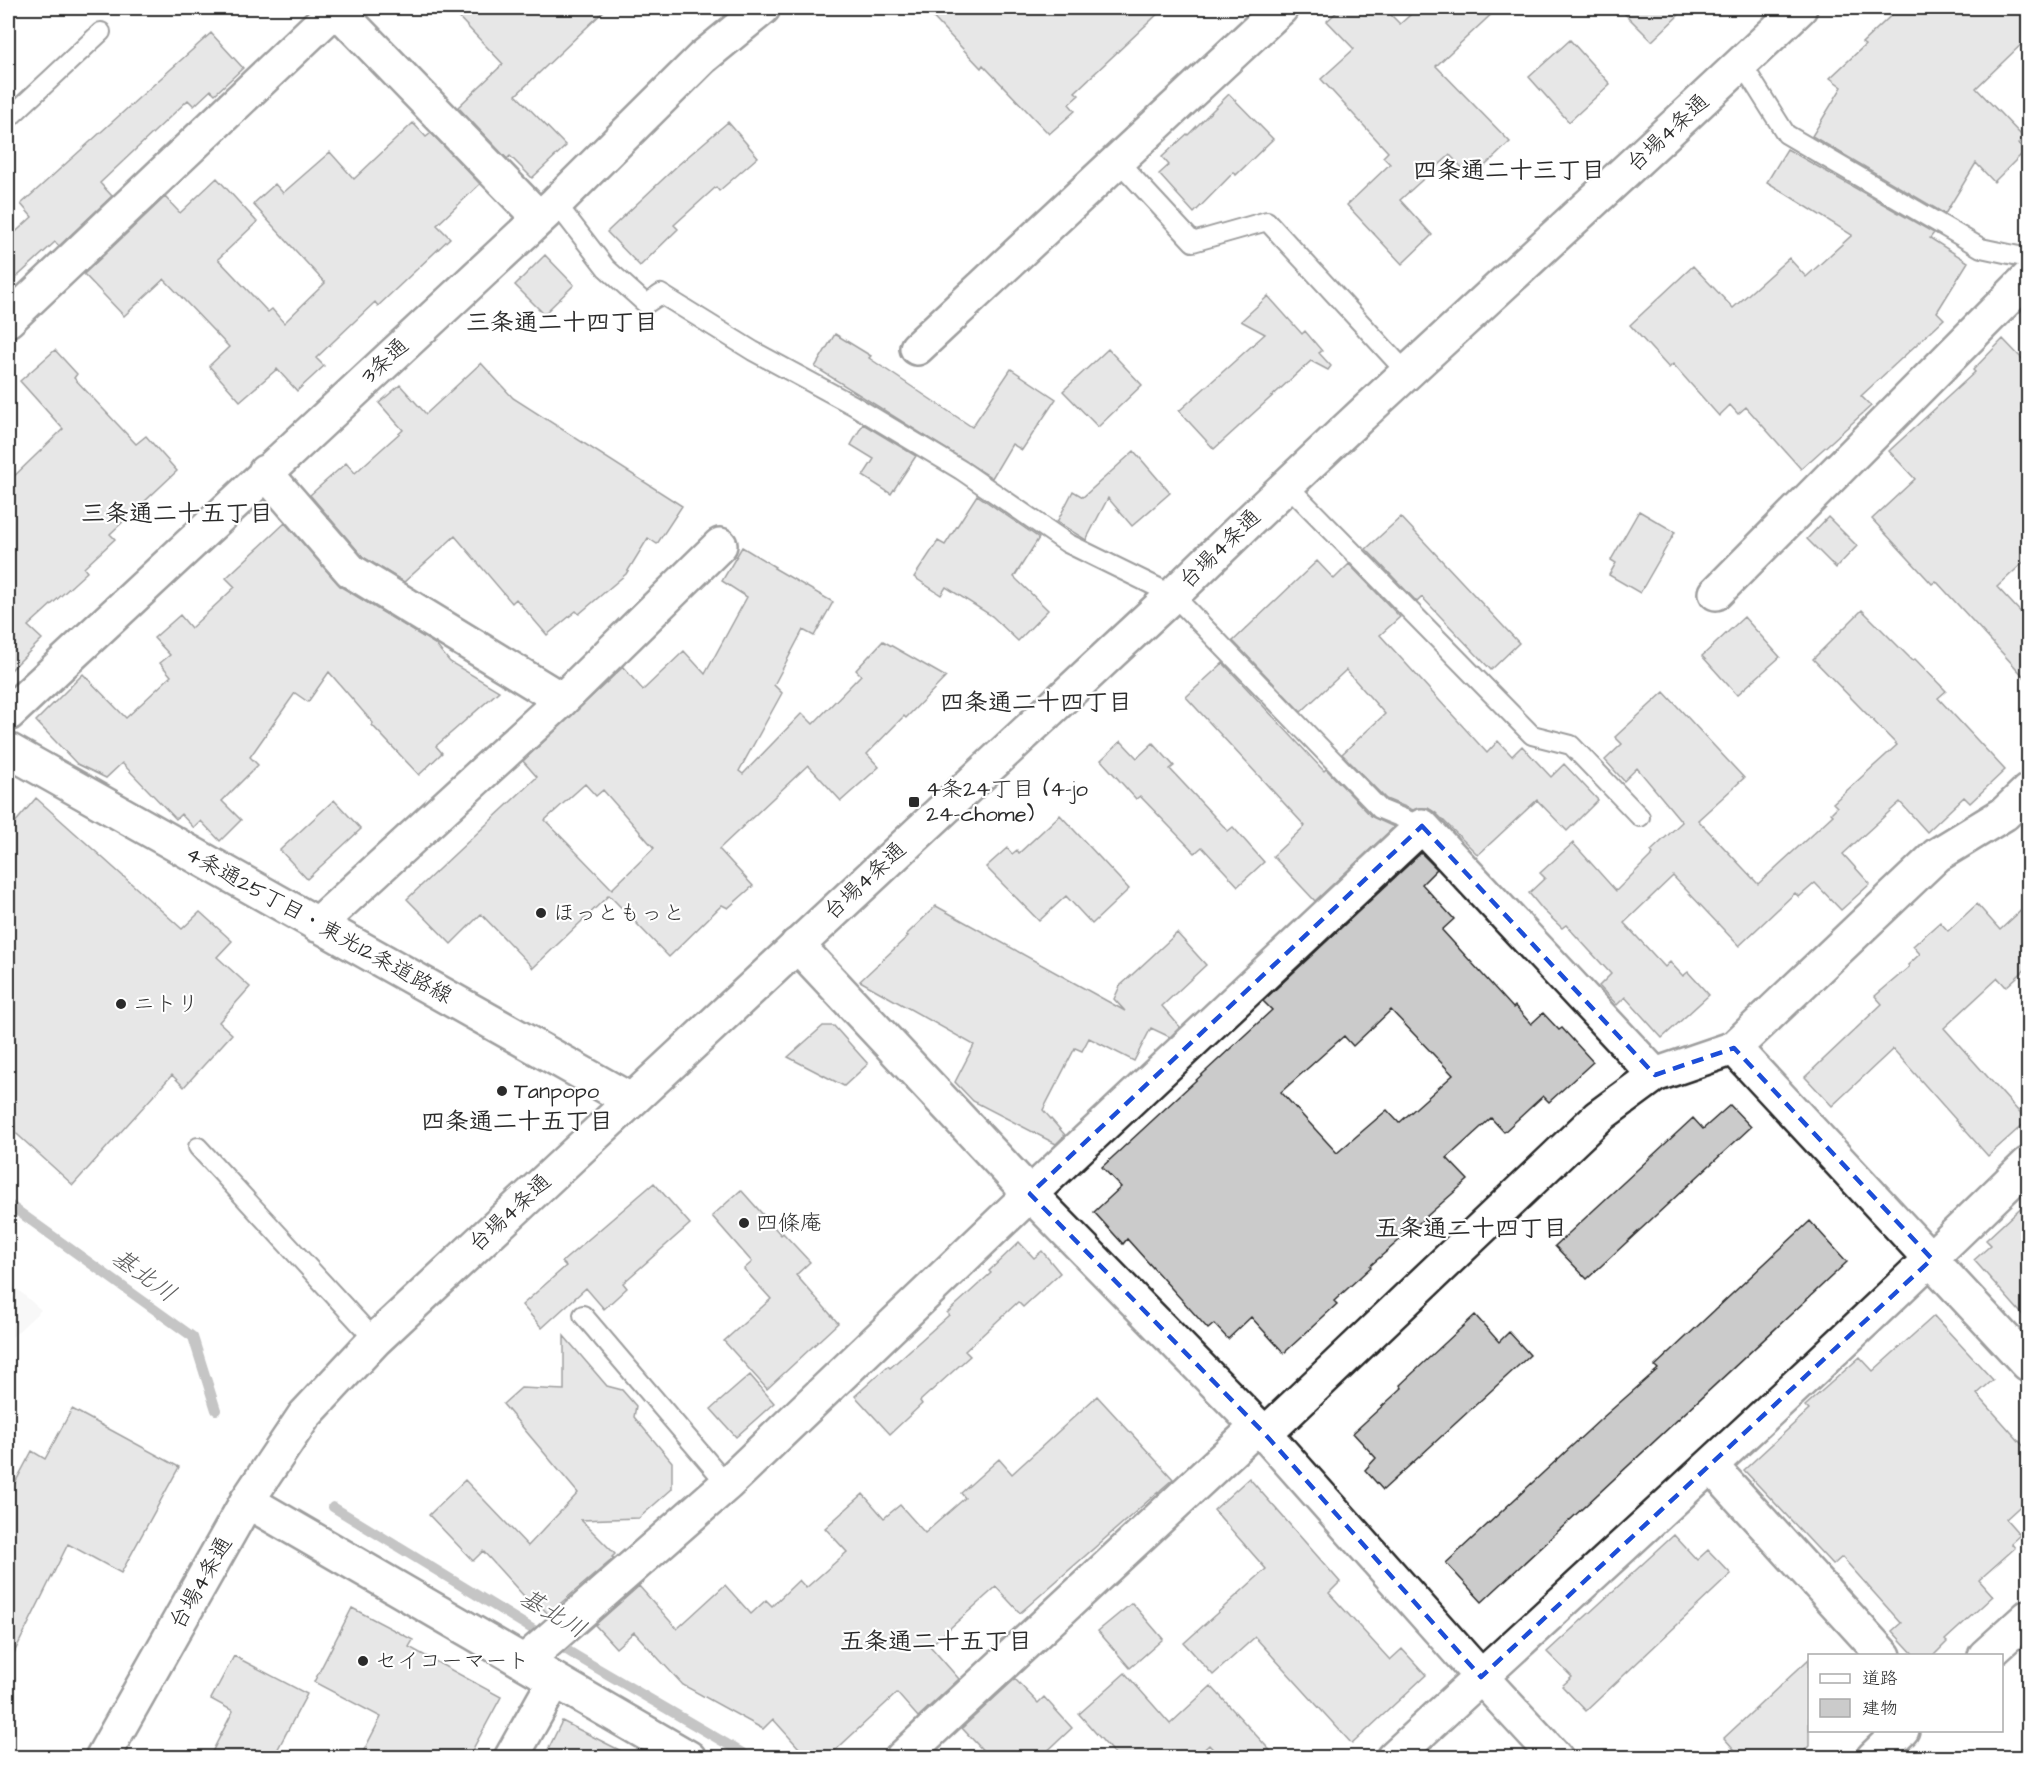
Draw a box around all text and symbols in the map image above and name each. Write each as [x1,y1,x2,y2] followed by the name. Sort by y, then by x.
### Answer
[1620,87,1716,179] street label: 台場4条通
[1413,154,1605,188] district label: 四条通二十三丁目
[466,306,658,340] district label: 三条通二十四丁目
[354,331,416,391] street label: 3条通
[81,497,273,531] district label: 三条通二十五丁目
[1172,502,1268,596] street label: 台場4条通
[940,686,1132,720] district label: 四条通二十四丁目
[926,774,1089,830] place label: 4条24丁目 (4-jo 24-chome)
[907,795,921,809] marker: 4条24丁目 (4-jo 24-chome)
[817,835,913,927] street label: 台場4条通
[180,839,458,1011] street label: 4条通25丁目・東光12条道路線
[553,898,685,929] place label: ほっともっと
[534,906,548,920] marker: ほっともっと
[133,989,199,1020] place label: ニトリ
[114,997,128,1011] marker: ニトリ
[514,1076,600,1107] place label: Tanpopo
[495,1084,509,1098] marker: Tanpopo
[421,1105,613,1139] district label: 四条通二十五丁目
[462,1167,558,1259] street label: 台場4条通
[756,1208,822,1239] place label: 四條庵
[1375,1212,1567,1246] district label: 五条通二十四丁目
[737,1216,751,1230] marker: 四條庵
[105,1241,183,1311] water label: 基北川
[162,1531,240,1635] street label: 台場4条通
[513,1581,593,1647] water label: 基北川
[840,1625,1032,1659] district label: 五条通二十五丁目
[375,1646,529,1677] place label: セイコーマート
[356,1654,370,1668] marker: セイコーマート
[1808,1654,2003,1732] legend
[1862,1666,1898,1691] text: 道路
[1862,1696,1898,1721] text: 建物

